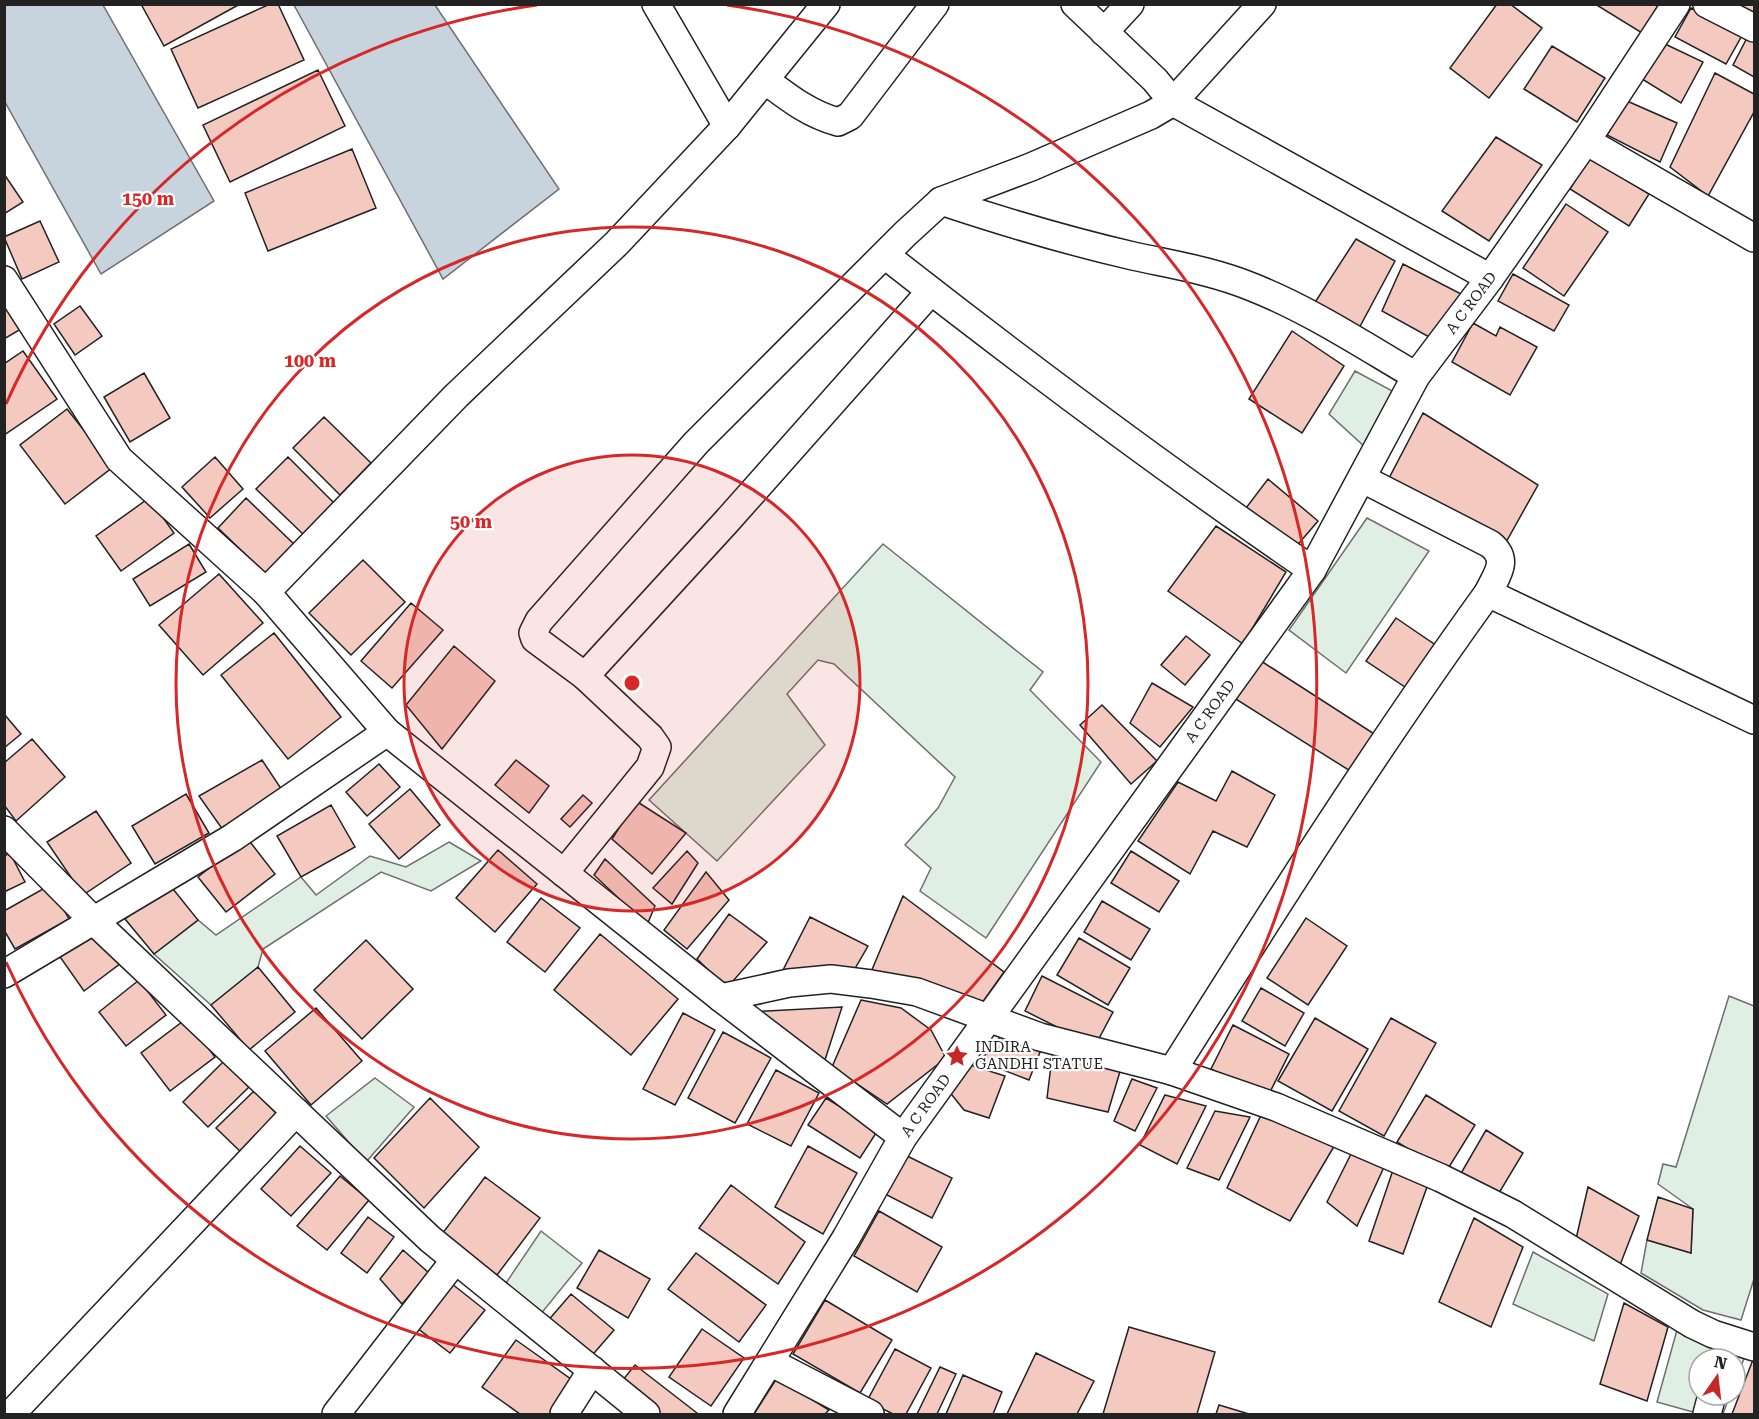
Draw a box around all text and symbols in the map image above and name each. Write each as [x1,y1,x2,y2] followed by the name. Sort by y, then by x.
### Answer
[122,188,175,209] text: 150 m
[1442,268,1500,337] street label: A C ROAD
[284,350,337,371] text: 100 m
[450,511,493,532] text: 50 m
[622,673,642,693] centre of rings
[1182,676,1239,746] street label: A C ROAD
[975,1038,1103,1073] place label: INDIRA GANDHI STATUE
[944,1043,970,1069] place icon: INDIRA GANDHI STATUE
[897,1071,954,1140] street label: A C ROAD
[1687,1347,1747,1407] north arrow
[1712,1352,1729,1374] text: N

